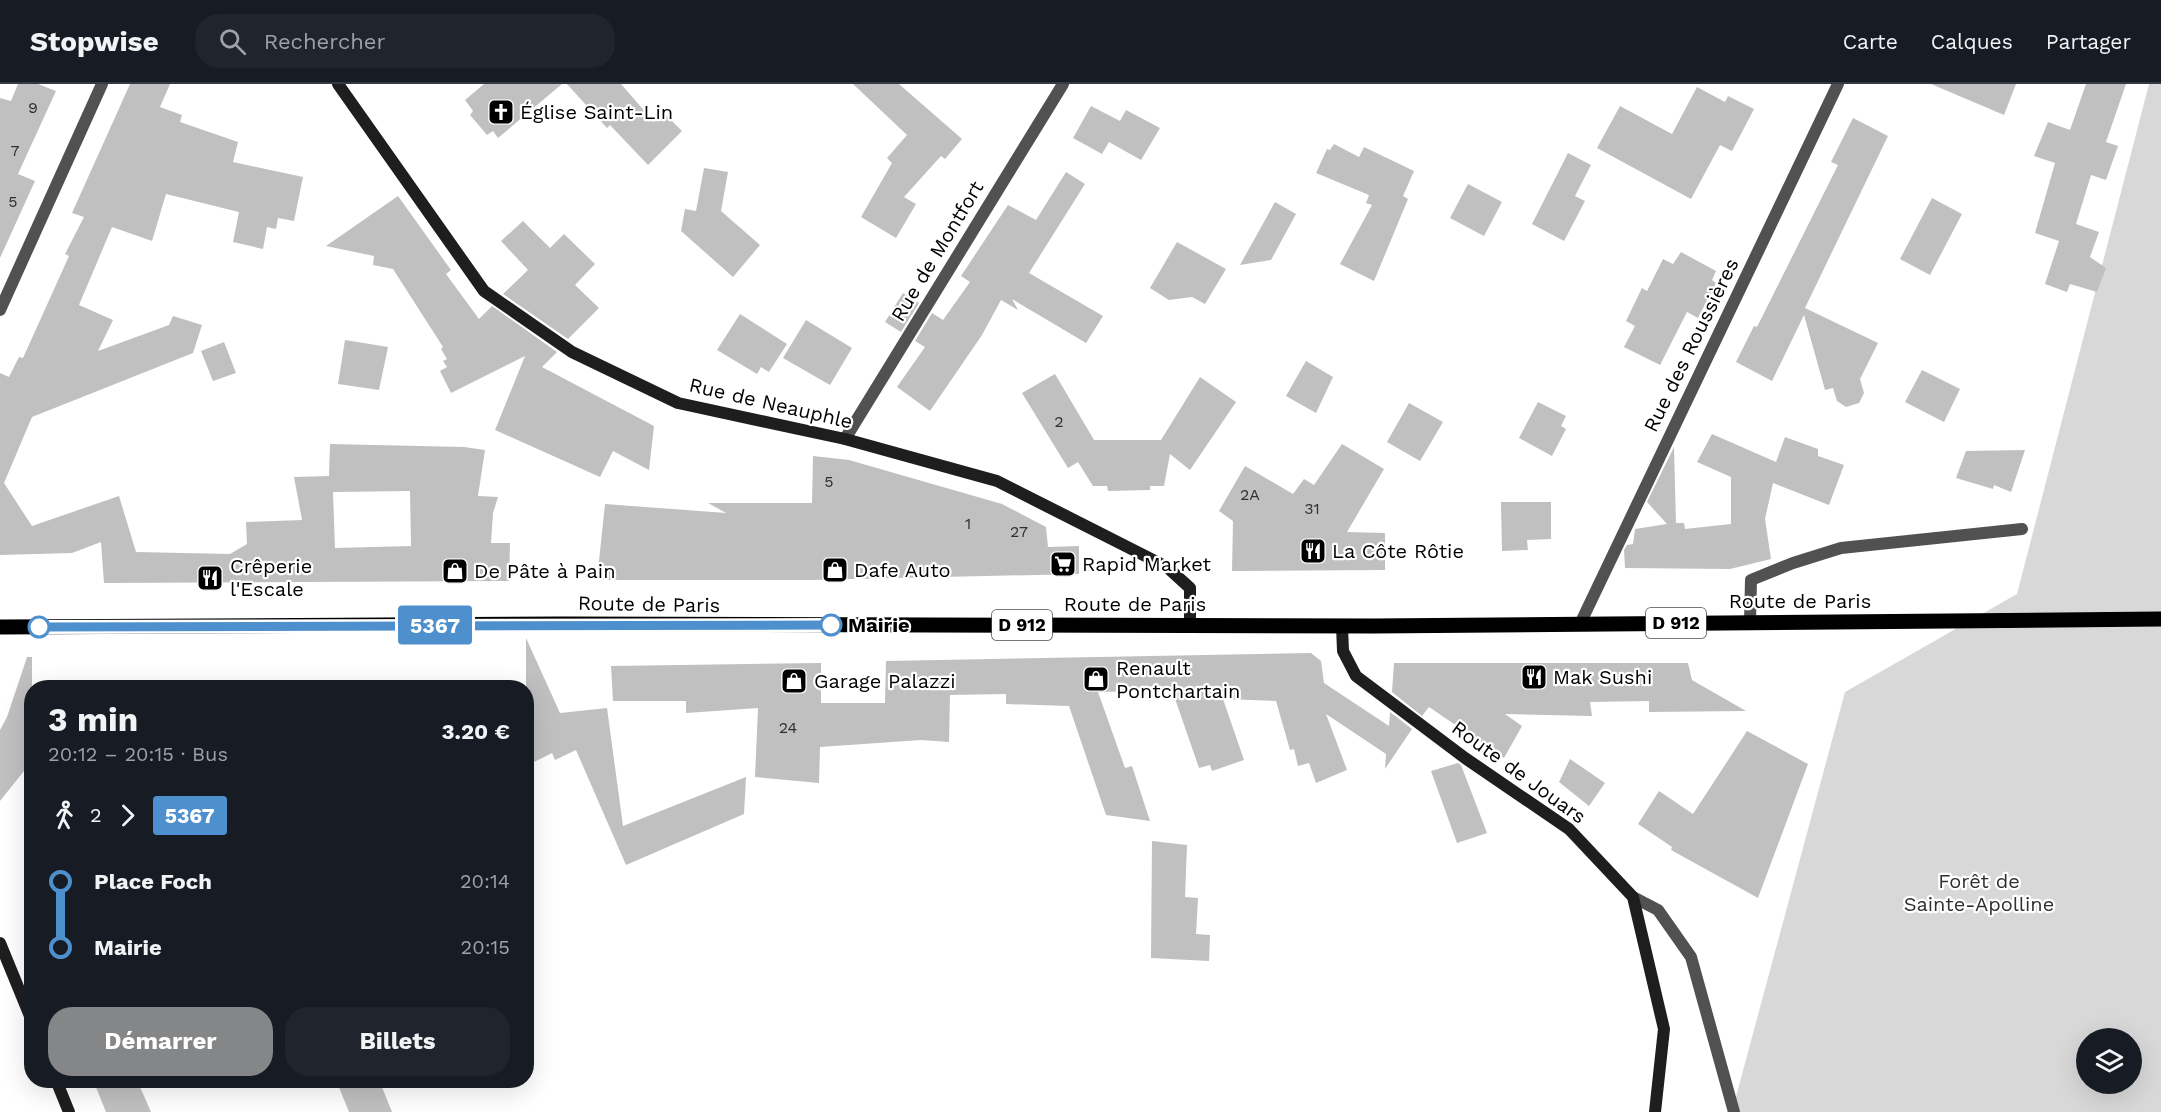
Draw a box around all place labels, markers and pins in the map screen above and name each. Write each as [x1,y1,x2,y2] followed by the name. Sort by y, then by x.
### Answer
[486,97,516,127] church icon: Église Saint-Lin
[520,100,673,124] place label: Église Saint-Lin
[1298,536,1328,566] restaurant icon: La Côte Rôtie
[1332,539,1464,563] place label: La Côte Rôtie
[1048,549,1078,579] supermarket icon: Rapid Market
[1082,552,1211,576] place label: Rapid Market
[230,554,312,601] place label: Crêperie l'Escale
[820,555,850,585] shop icon: Dafe Auto
[440,556,470,586] shop icon: De Pâte à Pain
[854,558,951,582] place label: Dafe Auto
[474,559,616,583] place label: De Pâte à Pain
[195,563,225,593] restaurant icon: Crêperie l'Escale
[848,613,910,637] place label: Mairie
[820,614,842,636] marker: Mairie
[28,616,50,638] unlabelled marker
[1116,656,1241,703] place label: Renault Pontchartain
[1519,662,1549,692] restaurant icon: Mak Sushi
[1081,664,1111,694] shop icon: Renault Pontchartain
[1553,665,1652,689] place label: Mak Sushi
[779,666,809,696] shop icon: Garage Palazzi
[814,669,956,693] place label: Garage Palazzi

